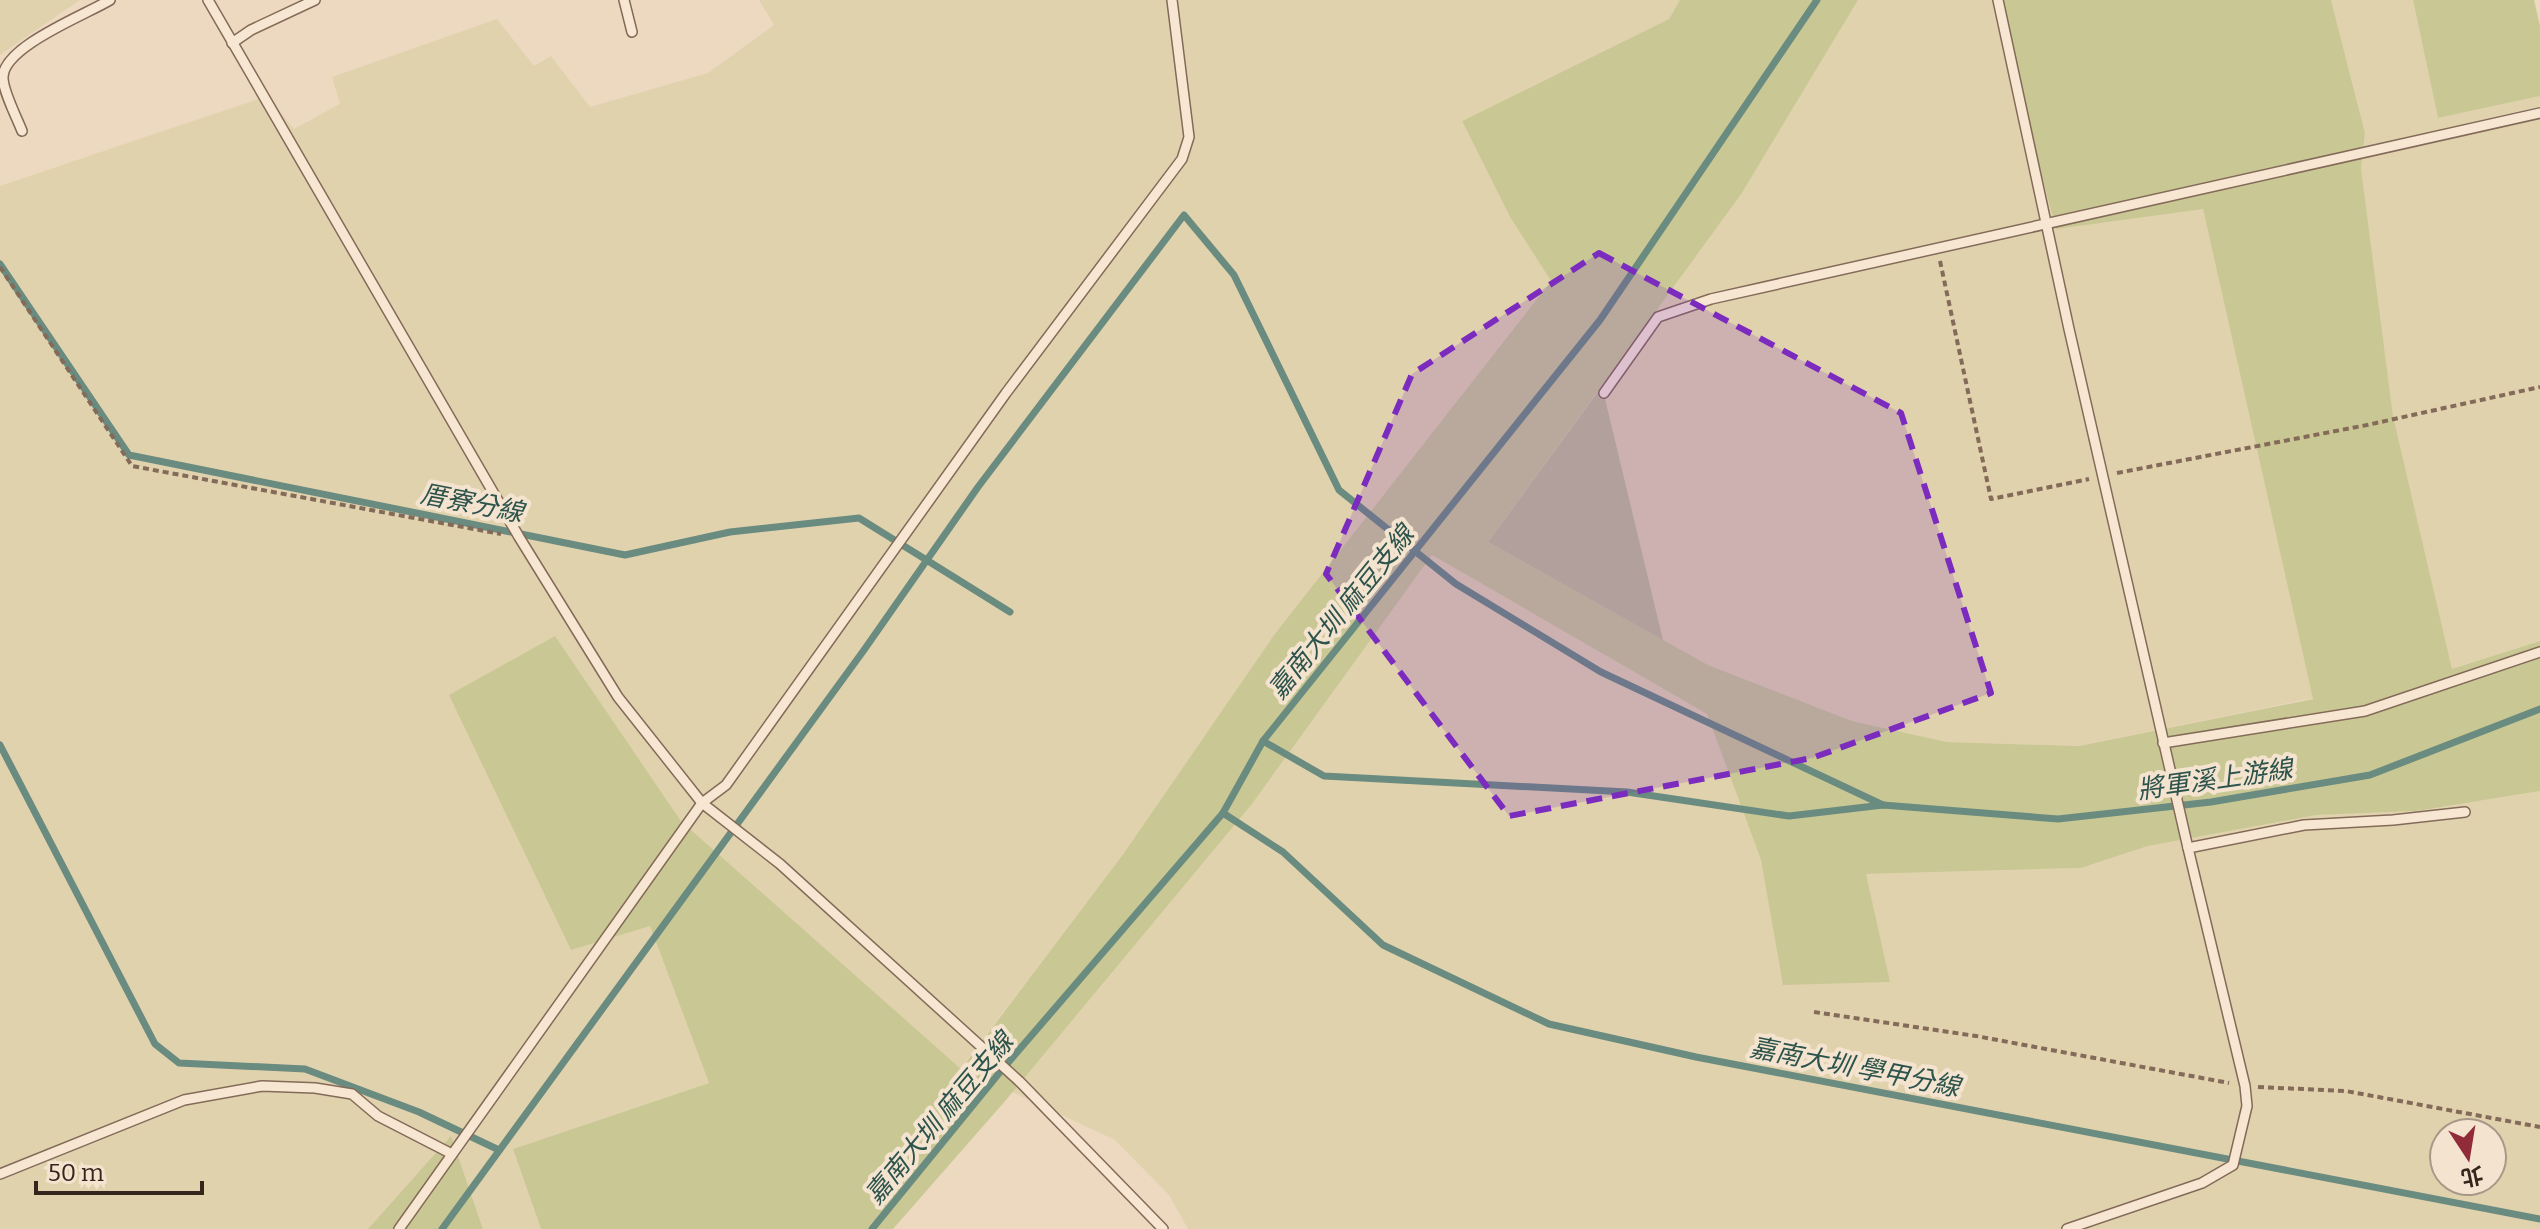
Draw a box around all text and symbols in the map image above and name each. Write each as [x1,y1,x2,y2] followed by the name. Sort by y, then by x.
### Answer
[418,478,529,529] water label: 厝寮分線
[1262,517,1422,705] water label: 嘉南大圳 麻豆支線
[2136,753,2297,806] water label: 將軍溪上游線
[859,1024,1022,1210] water label: 嘉南大圳 麻豆支線
[1747,1032,1965,1104] water label: 嘉南大圳 學甲分線
[2428,1117,2508,1197] north arrow
[36,1145,202,1195] scale bar
[48,1159,104,1187] text: 50 m
[2458,1161,2486,1192] text: 北

